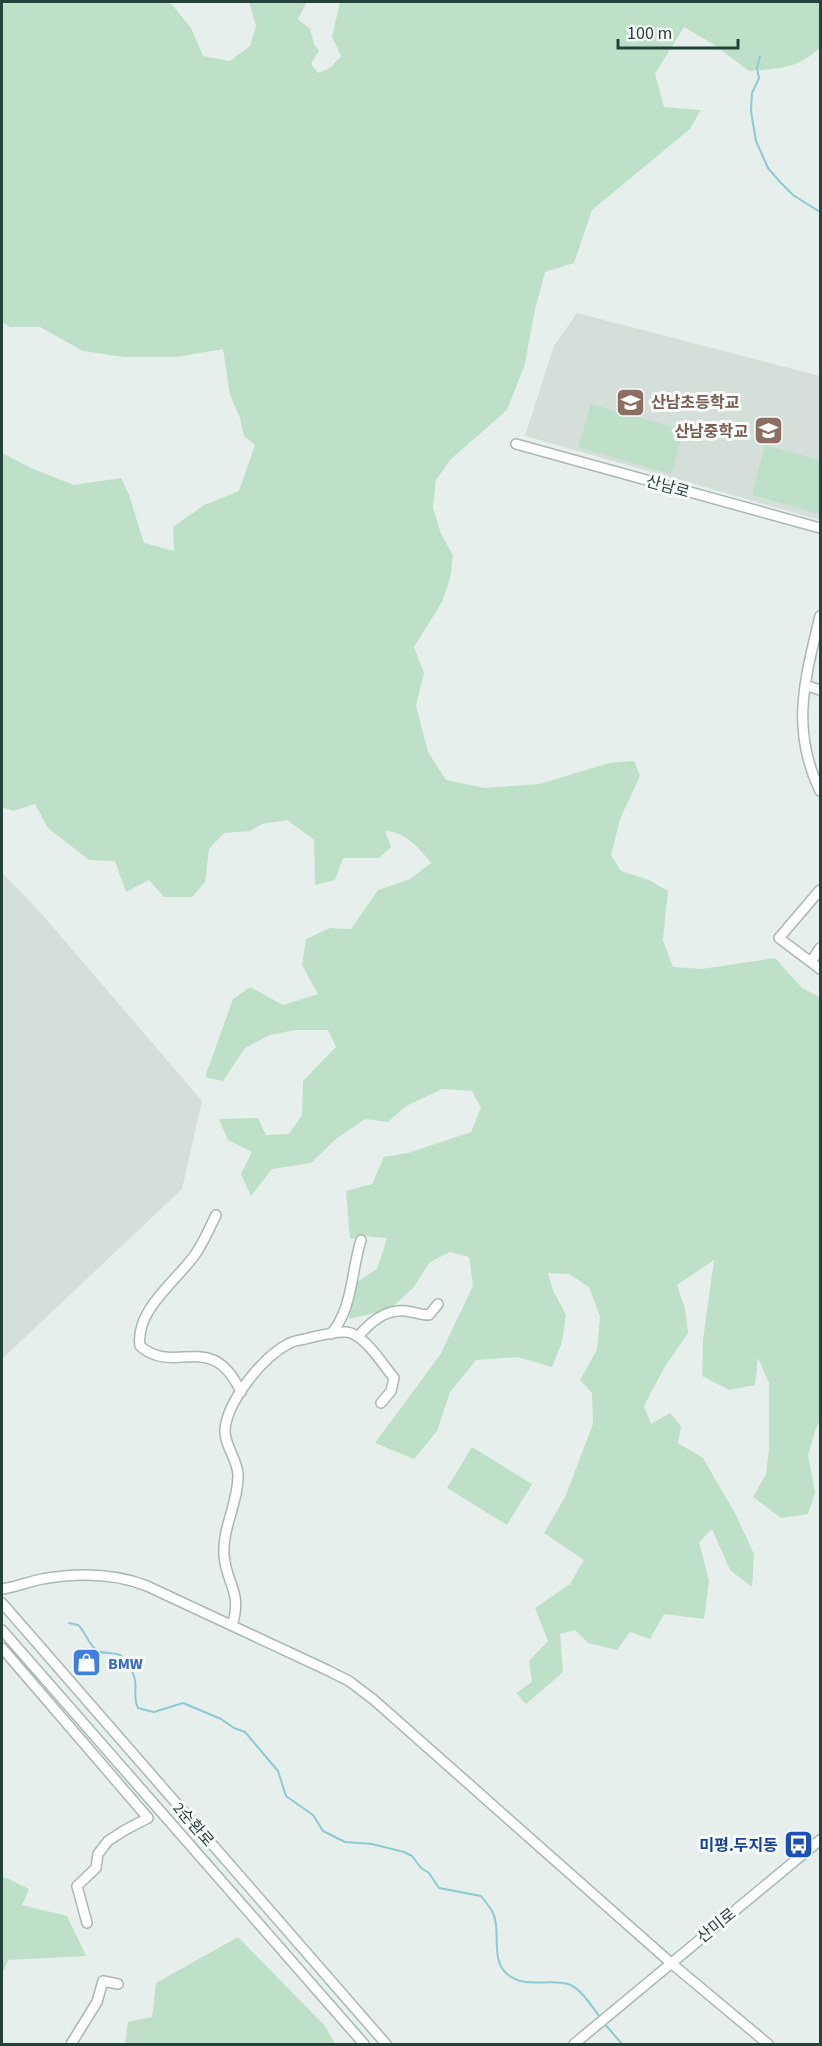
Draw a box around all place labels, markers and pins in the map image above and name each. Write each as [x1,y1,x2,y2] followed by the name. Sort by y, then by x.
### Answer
[614,386,646,418] school or university icon: 산남초등학교
[651,392,740,414] place label: 산남초등학교
[753,415,785,447] school or university icon: 산남중학교
[674,421,748,443] place label: 산남중학교
[71,1647,103,1679] shop icon: BMW
[108,1653,143,1675] place label: BMW
[783,1829,815,1861] bus stop icon: 미평.두지동
[700,1835,778,1857] place label: 미평.두지동

